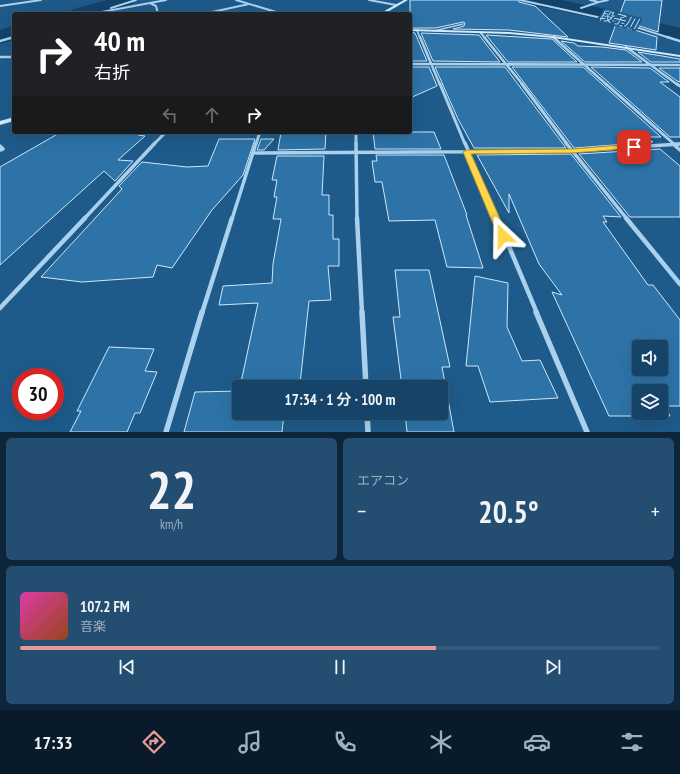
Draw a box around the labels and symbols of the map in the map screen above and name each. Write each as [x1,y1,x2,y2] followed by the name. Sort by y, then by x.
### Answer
[598,7,642,33] water label: 段子川
[617,130,651,164] pin
[482,215,524,257] position arrow
[12,368,64,420] speed limit sign: 30

